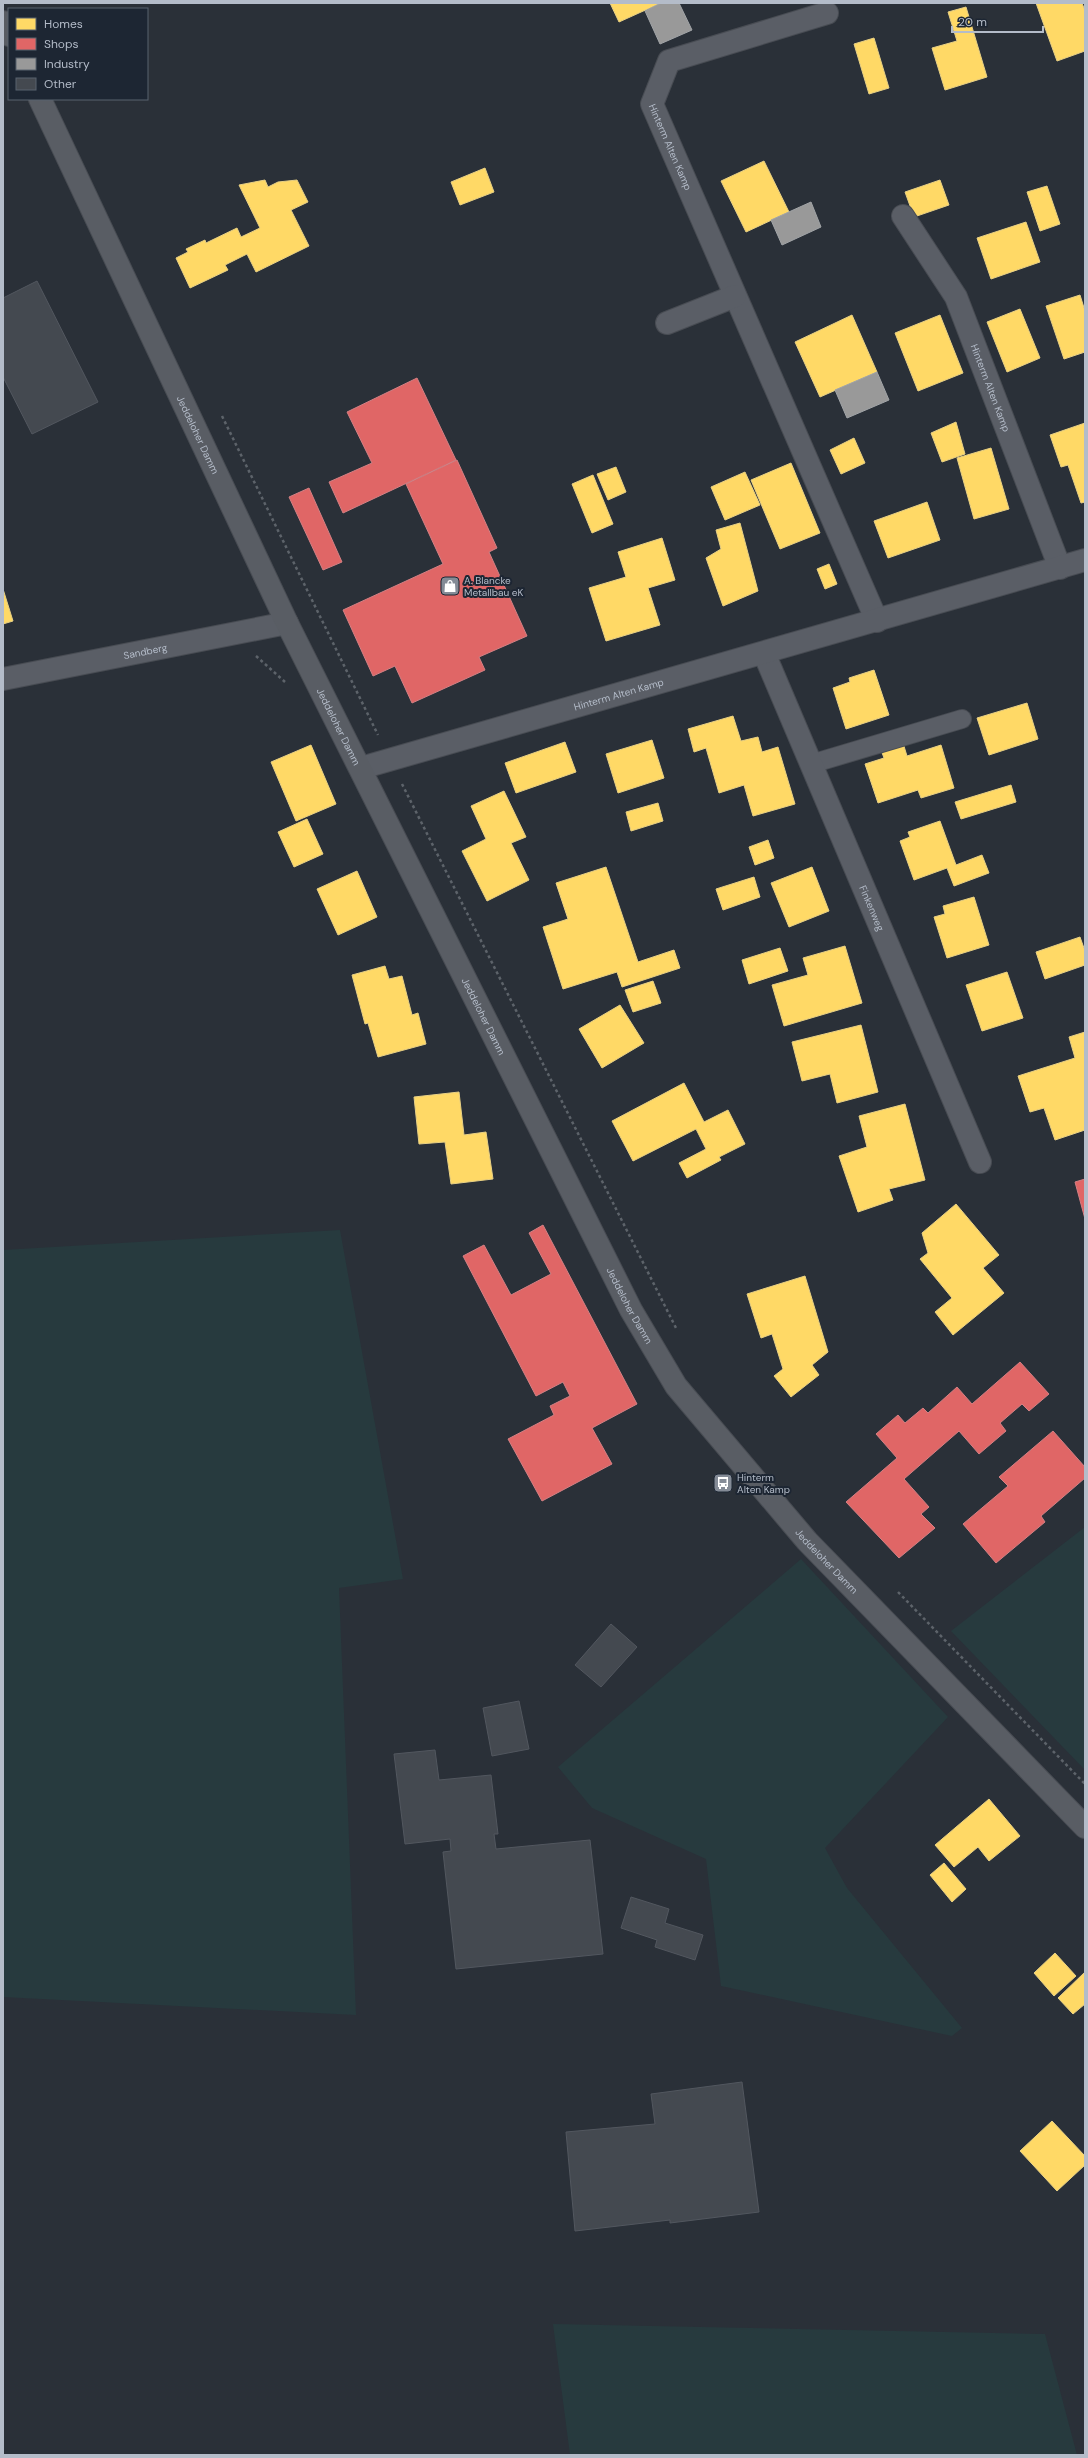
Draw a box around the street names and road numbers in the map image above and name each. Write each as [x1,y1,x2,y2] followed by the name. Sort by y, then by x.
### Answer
[646,102,695,192] street label: Hinterm Alten Kamp
[968,342,1013,434] street label: Hinterm Alten Kamp
[174,394,222,476] street label: Jeddeloher Damm
[122,641,169,662] street label: Sandberg
[572,675,665,714] street label: Hinterm Alten Kamp
[313,686,363,768] street label: Jeddeloher Damm
[856,883,887,933] street label: Finkenweg
[459,975,508,1057] street label: Jeddeloher Damm
[604,1265,656,1346] street label: Jeddeloher Damm
[792,1526,861,1597] street label: Jeddeloher Damm

